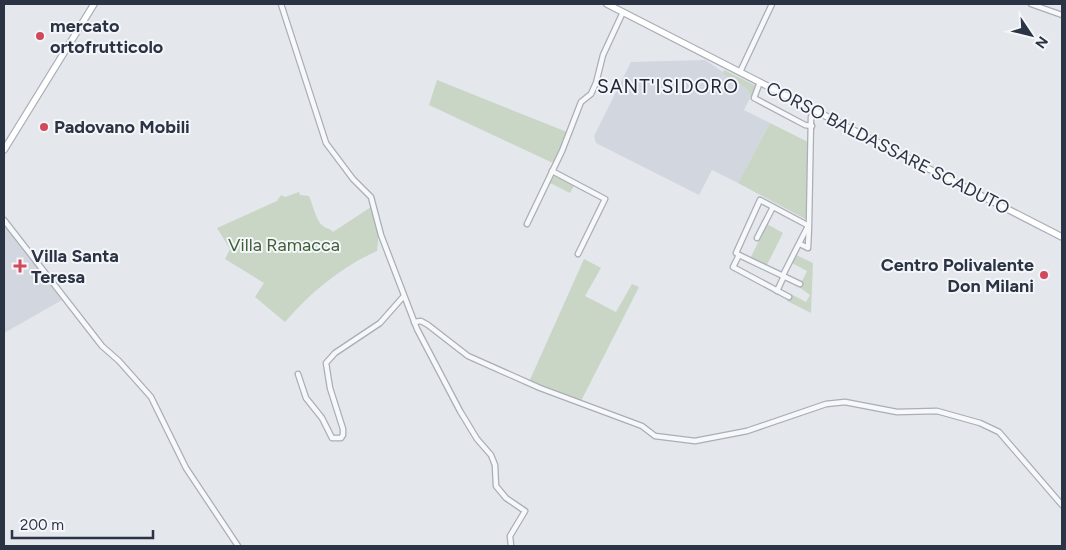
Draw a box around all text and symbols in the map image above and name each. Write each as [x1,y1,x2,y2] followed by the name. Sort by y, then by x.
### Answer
[1006,10,1056,60] north arrow
[50,15,163,58] place label: mercato ortofrutticolo
[34,30,46,42] marker: mercato ortofrutticolo
[1031,33,1051,51] text: N
[597,75,739,98] district label: SANT'ISIDORO
[762,77,1014,219] street label: CORSO BALDASSARE SCADUTO
[54,116,190,138] place label: Padovano Mobili
[38,121,50,133] marker: Padovano Mobili
[228,234,340,256] park label: Villa Ramacca
[31,245,119,288] place label: Villa Santa Teresa
[881,254,1034,297] place label: Centro Polivalente Don Milani
[13,259,27,273] marker: Villa Santa Teresa
[1038,269,1050,281] marker: Centro Polivalente Don Milani
[12,508,154,540] scale bar
[20,516,64,534] text: 200 m

